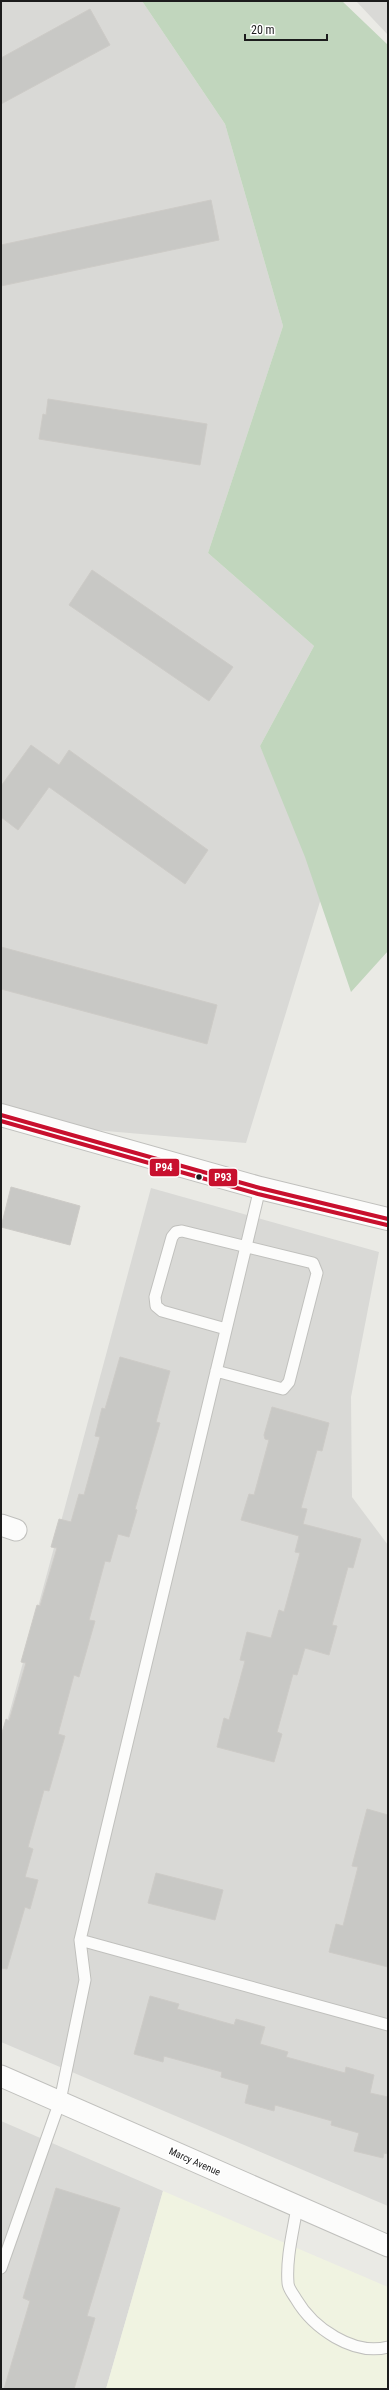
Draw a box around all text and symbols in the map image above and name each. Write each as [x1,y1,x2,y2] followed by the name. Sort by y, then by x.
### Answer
[245,16,327,42] scale bar
[251,23,275,37] text: 20 m
[149,1158,180,1177] line badge: P94
[155,1161,173,1174] text: P94
[208,1168,238,1187] line badge: P93
[214,1171,232,1184] text: P93
[194,1172,204,1182] unlabelled marker
[167,2145,223,2178] street label: Marcy Avenue

